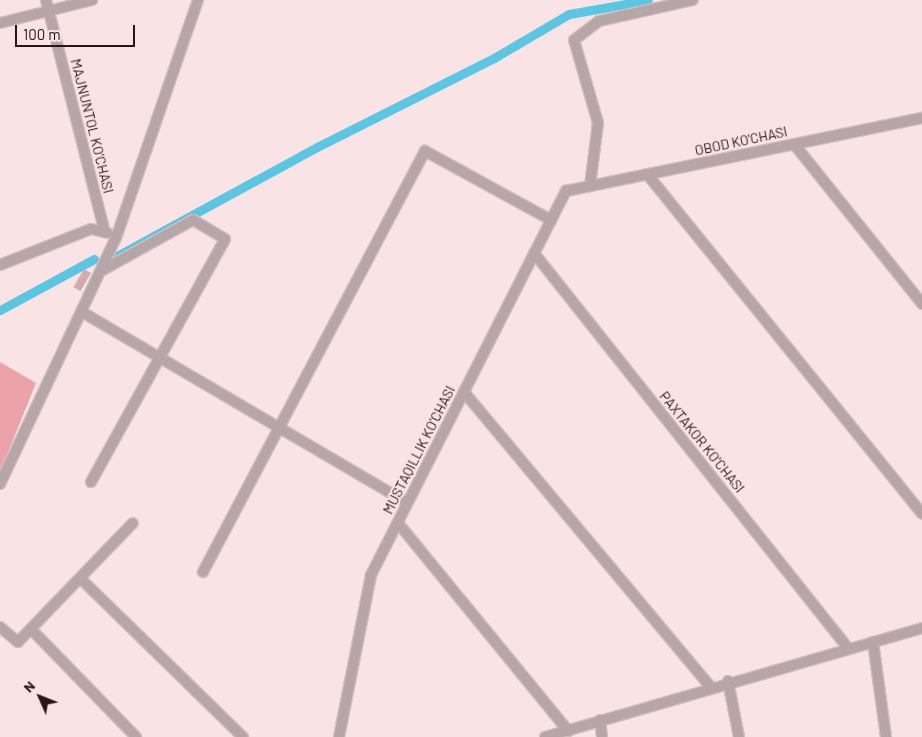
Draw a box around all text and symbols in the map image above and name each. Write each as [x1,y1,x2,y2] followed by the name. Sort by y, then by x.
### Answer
[18,15,138,47] scale bar
[23,25,61,43] text: 100 m
[67,57,117,195] street label: MAJNUNTOL KO'CHASI
[693,123,789,159] street label: OBOD KO'CHASI
[379,383,459,517] street label: MUSTAQILLIK KO'CHASI
[656,388,748,496] street label: PAXTAKOR KO'CHASI
[15,672,65,722] north arrow
[20,677,38,695] text: N

